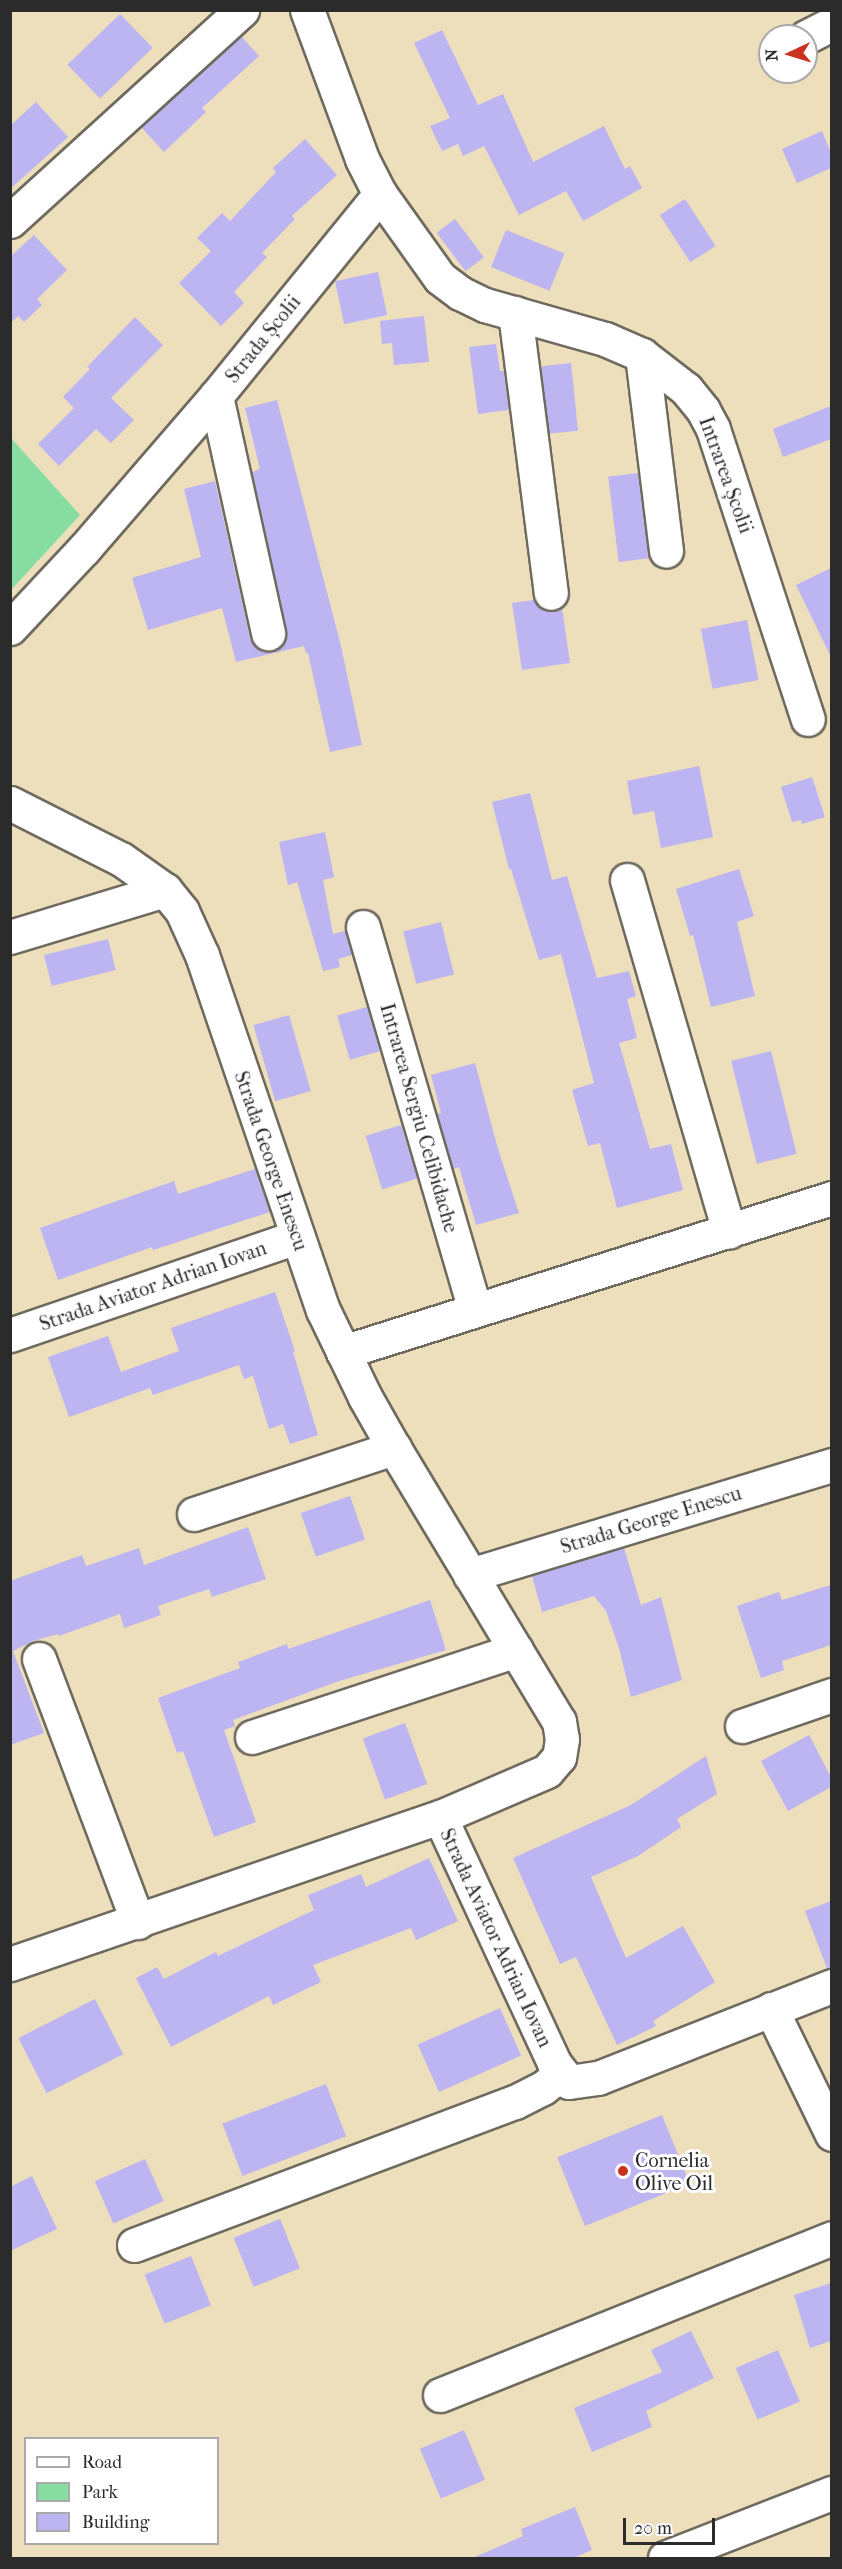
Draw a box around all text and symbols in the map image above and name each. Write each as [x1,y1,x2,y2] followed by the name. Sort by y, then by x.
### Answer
[758,24,818,84] north arrow
[762,48,781,62] text: N
[220,290,306,388] street label: Strada Școlii
[694,413,758,537] street label: Intrarea Școlii
[375,1001,463,1235] street label: Intrarea Sergiu Celibidache
[229,1068,313,1254] street label: Strada George Enescu
[36,1236,270,1336] street label: Strada Aviator Adrian Iovan
[558,1481,744,1559] street label: Strada George Enescu
[435,1825,557,2051] street label: Strada Aviator Adrian Iovan
[635,2148,713,2195] place label: Cornelia Olive Oil
[616,2164,630,2178] marker: Cornelia Olive Oil
[24,2437,219,2545] legend
[82,2452,122,2473] text: Road
[82,2482,118,2503] text: Park
[626,2506,718,2544] scale bar
[82,2512,149,2533] text: Building
[634,2518,672,2539] text: 20 m

